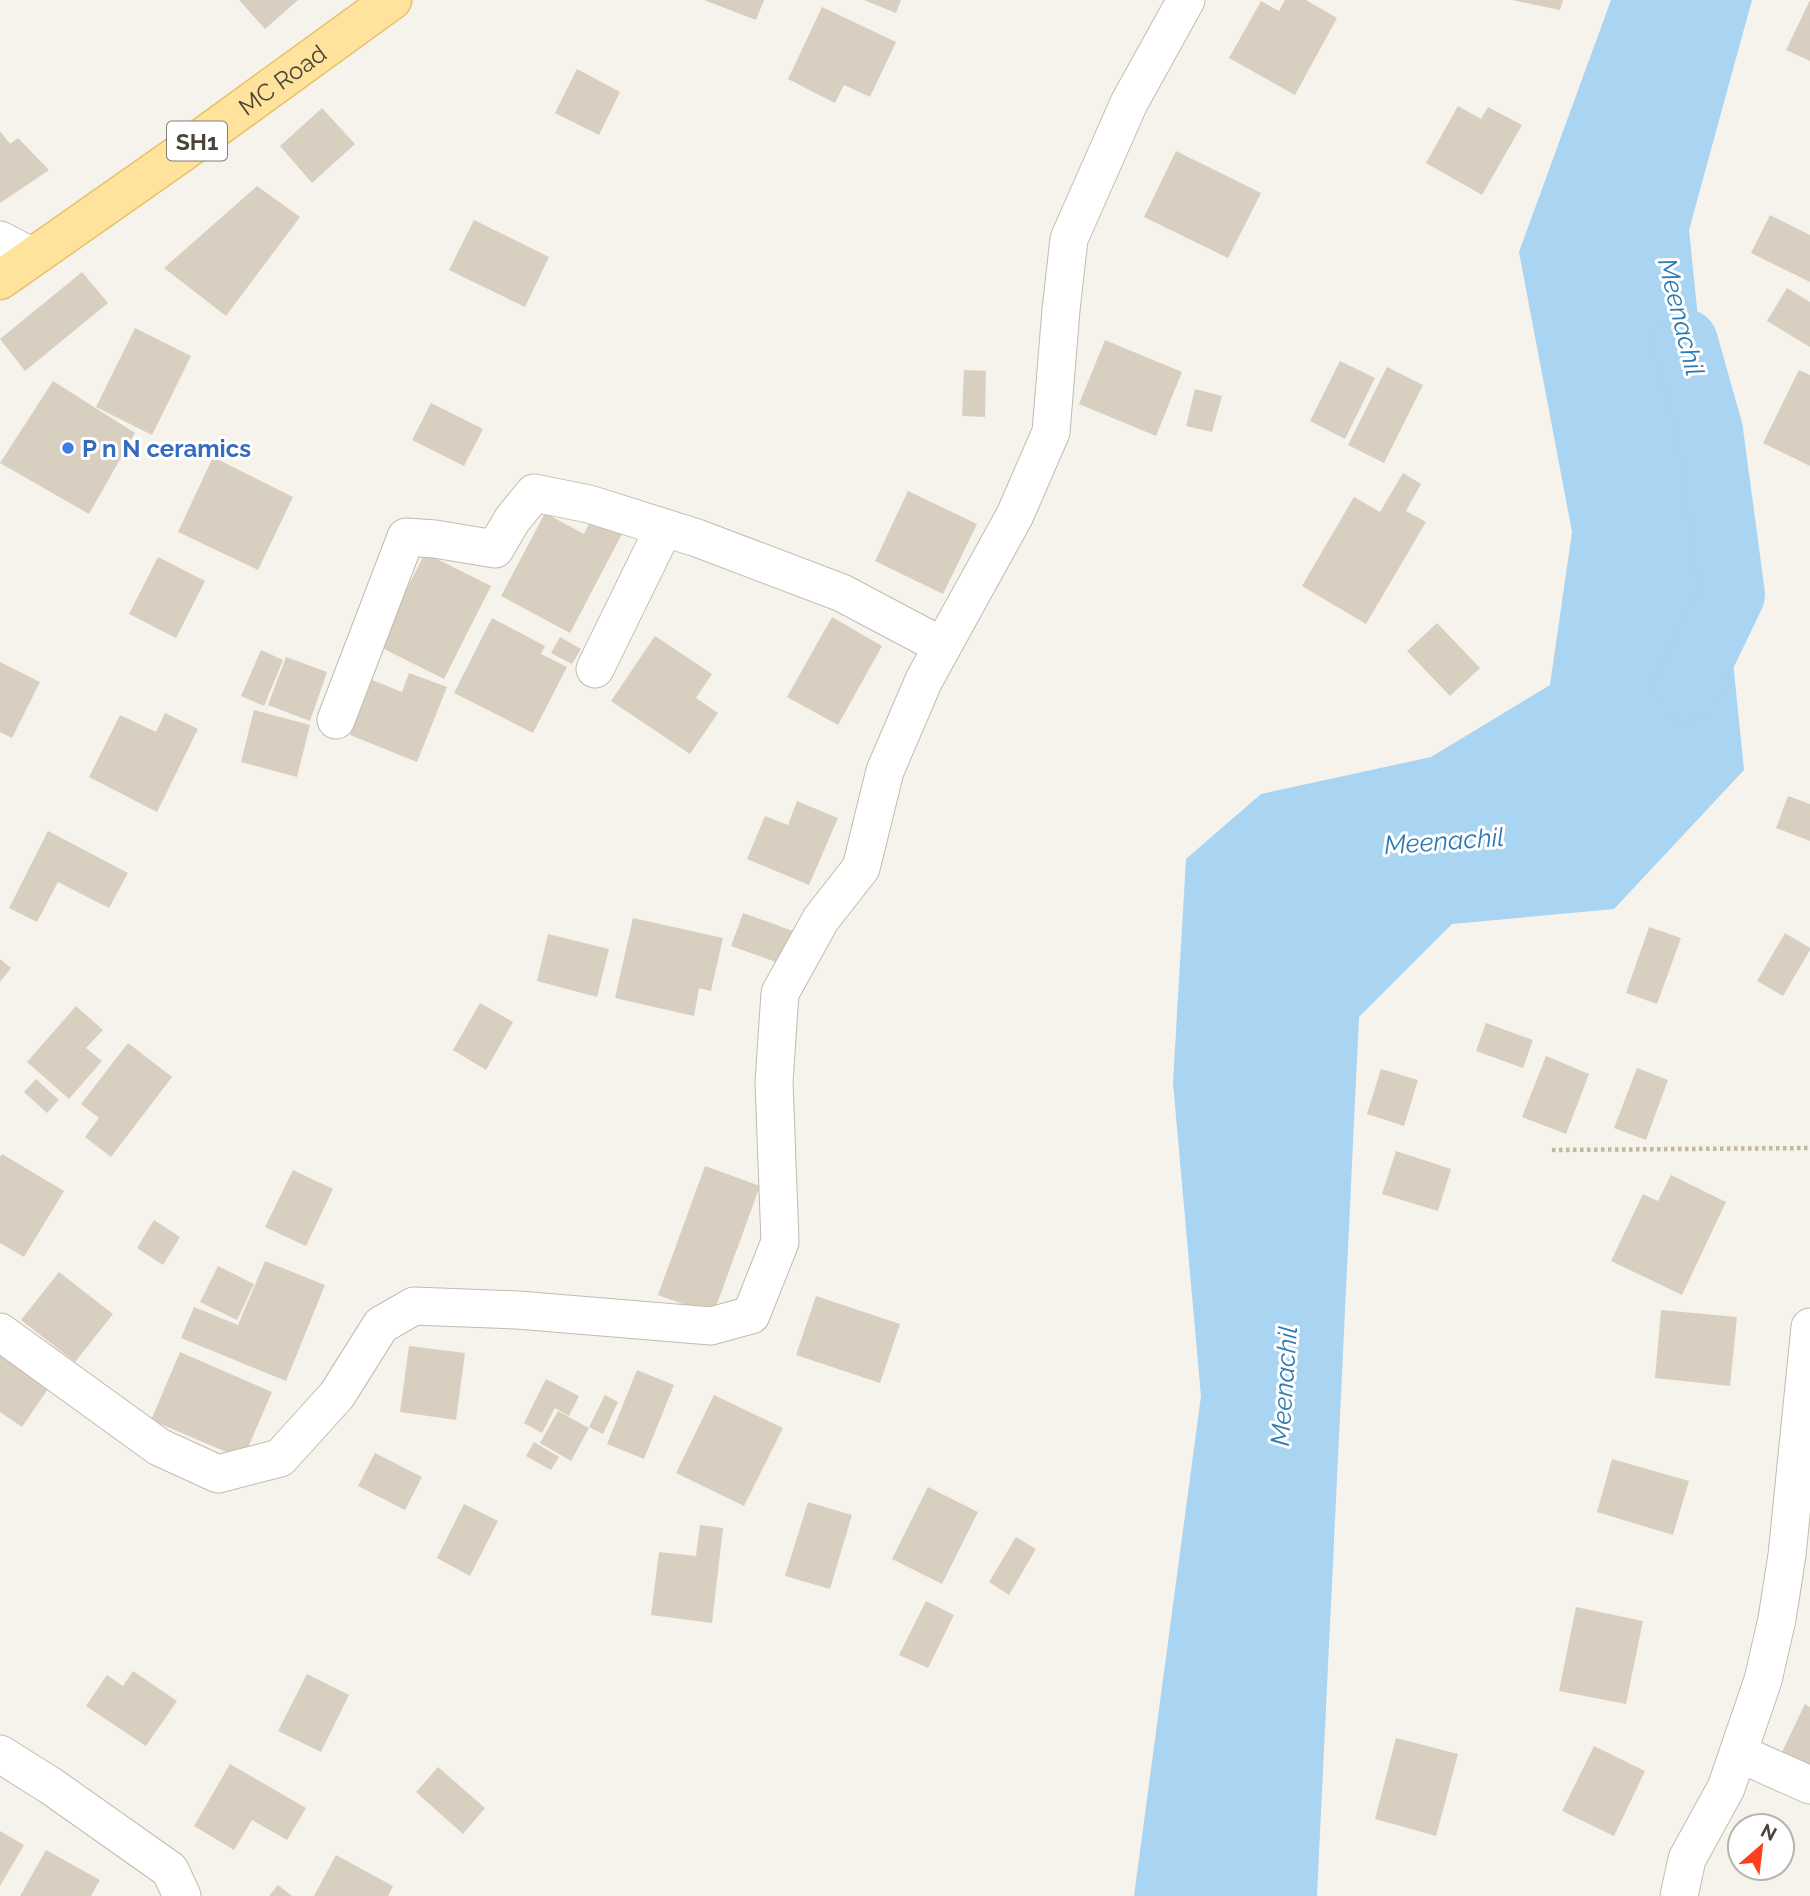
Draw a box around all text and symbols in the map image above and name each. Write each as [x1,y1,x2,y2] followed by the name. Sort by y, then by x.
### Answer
[233,38,332,121] street label: MC Road
[167,122,227,160] road number: SH1
[1652,255,1710,379] water label: Meenachil
[82,434,251,463] place label: P n N ceramics
[60,440,76,456] marker: P n N ceramics
[1383,822,1505,860] water label: Meenachil
[1265,1325,1303,1447] water label: Meenachil
[1726,1812,1796,1882] north arrow
[1757,1819,1781,1845] text: N

